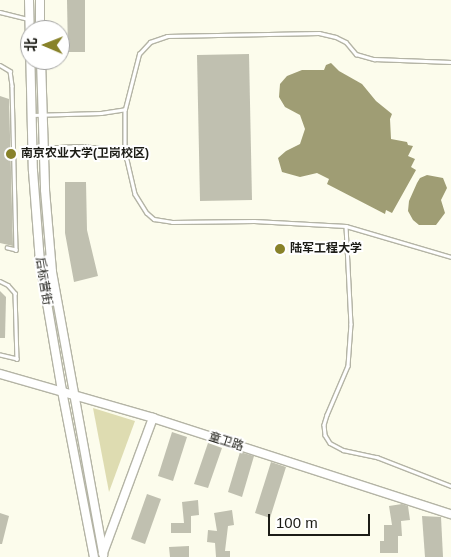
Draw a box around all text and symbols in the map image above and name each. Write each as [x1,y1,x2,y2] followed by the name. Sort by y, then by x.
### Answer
[20,20,70,70] north arrow
[23,38,39,52] text: 北
[21,147,149,161] place label: 南京农业大学(卫岗校区)
[5,148,17,160] marker: 南京农业大学(卫岗校区)
[290,242,362,256] place label: 陆军工程大学
[274,243,286,255] marker: 陆军工程大学
[32,256,54,306] street label: 后标营街
[207,430,245,454] street label: 童卫路
[271,504,374,536] scale bar
[276,514,318,531] text: 100 m

